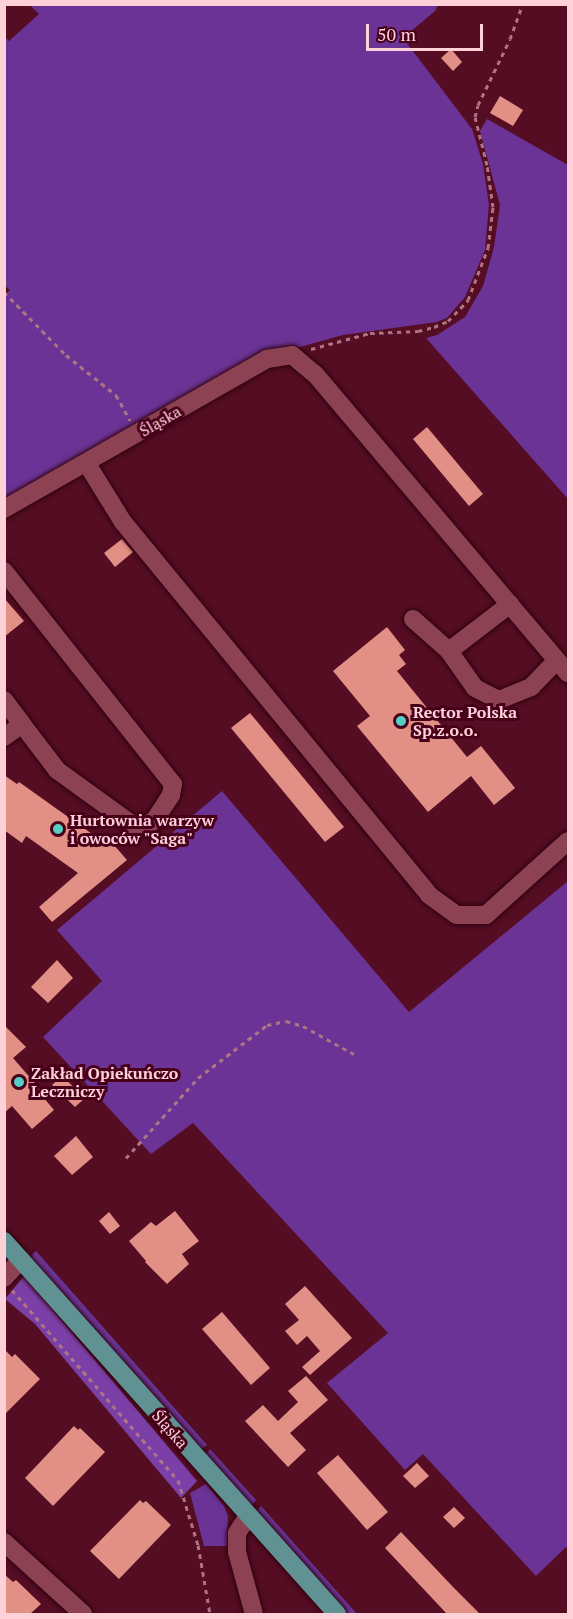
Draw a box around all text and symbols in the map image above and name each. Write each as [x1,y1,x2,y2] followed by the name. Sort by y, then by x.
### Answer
[369,12,486,50] scale bar
[377,22,416,46] text: 50 m
[136,402,184,440] street label: Śląska
[413,702,517,740] place label: Rector Polska Sp.z.o.o.
[394,714,408,728] marker: Rector Polska Sp.z.o.o.
[70,810,214,848] place label: Hurtownia warzyw i owoców "Saga"
[51,822,65,836] marker: Hurtownia warzyw i owoców "Saga"
[31,1063,178,1101] place label: Zakład Opiekuńczo Leczniczy
[12,1075,26,1089] marker: Zakład Opiekuńczo Leczniczy
[148,1406,192,1452] street label: Śląska

